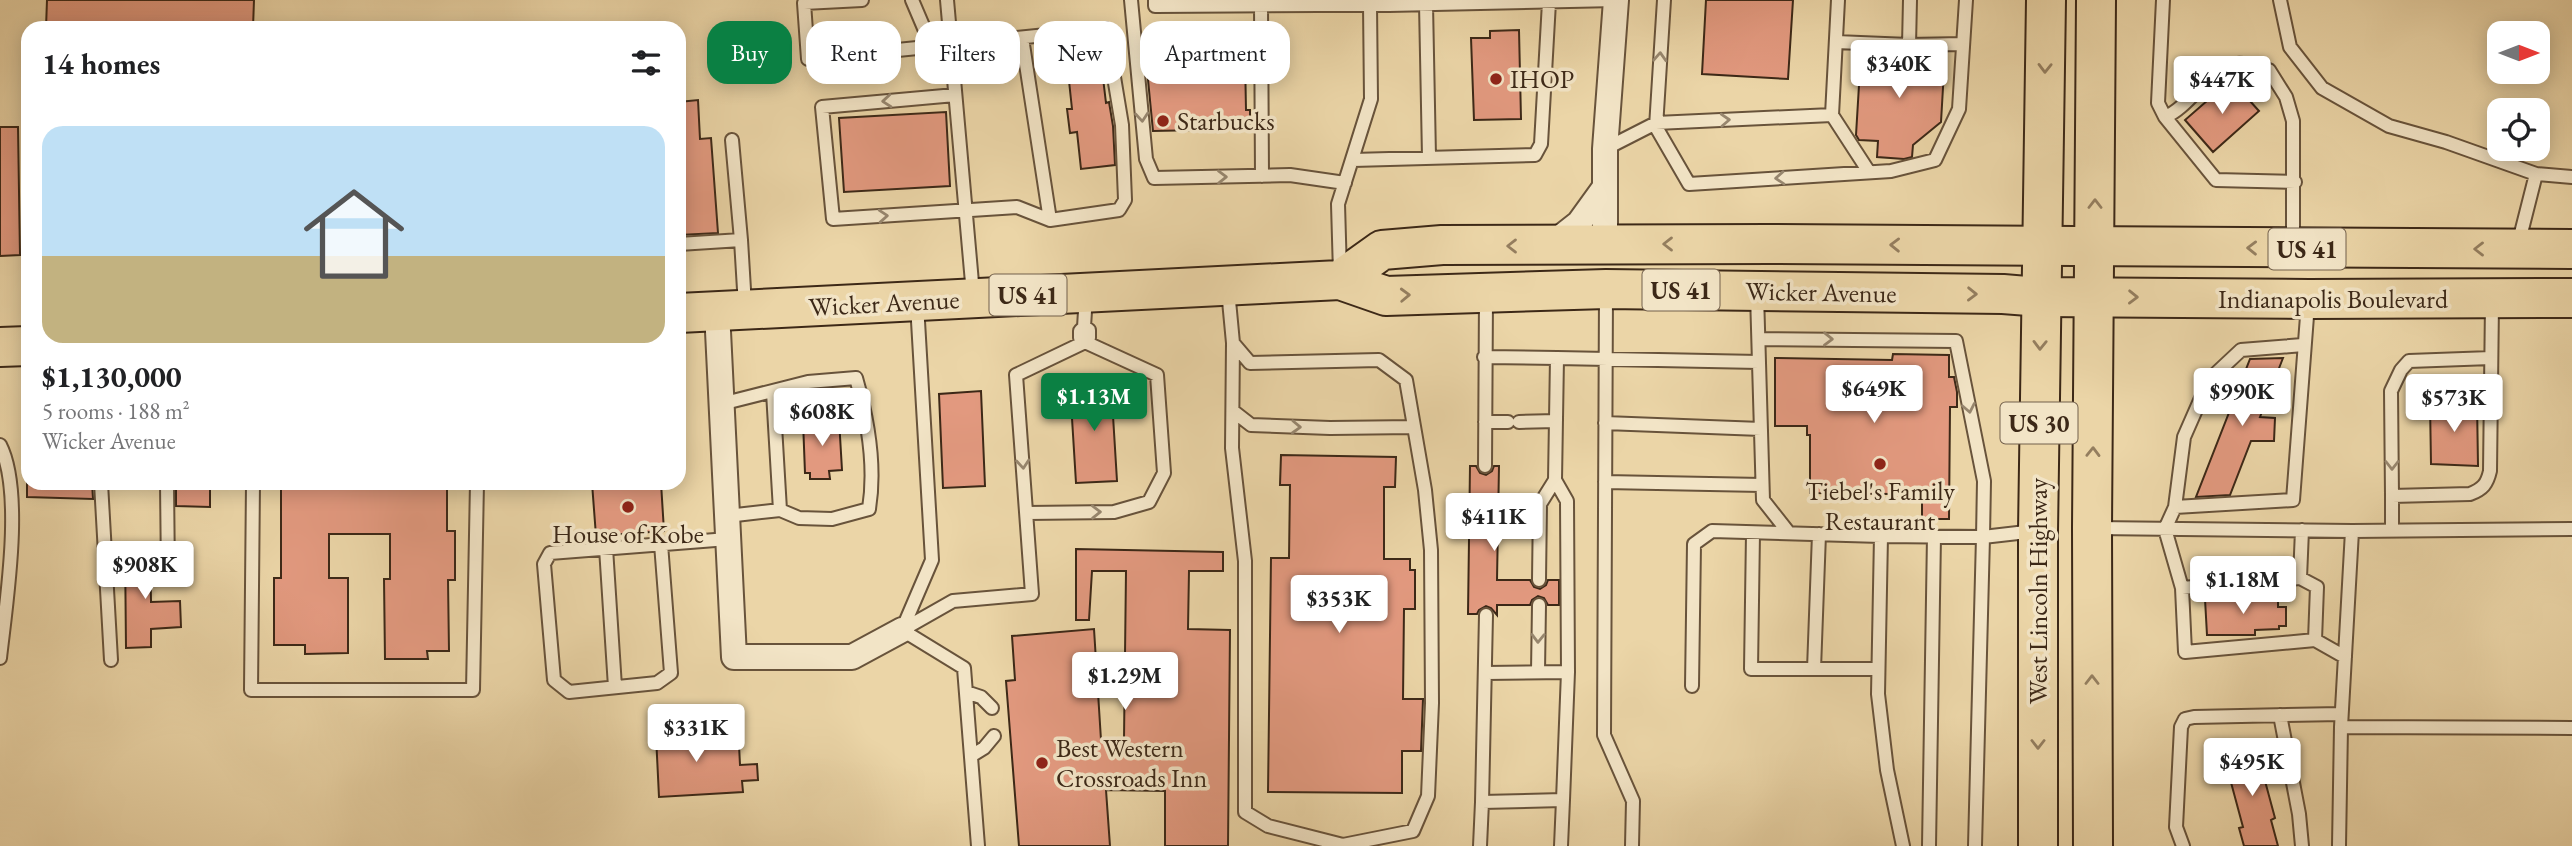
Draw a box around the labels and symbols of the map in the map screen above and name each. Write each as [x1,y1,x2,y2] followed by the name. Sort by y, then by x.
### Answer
[2487,21,2550,84] north arrow
[1850,41,1948,100] pin: $340K
[1653,51,1668,62] one-way arrow
[2173,57,2271,116] pin: $447K
[1510,62,1574,96] place label: IHOP
[2037,63,2053,74] one-way arrow
[1488,71,1504,87] marker: IHOP
[881,93,892,108] one-way arrow
[1177,104,1275,138] place label: Starbucks
[1134,112,1149,123] one-way arrow
[1719,112,1730,127] one-way arrow
[1155,113,1171,129] marker: Starbucks
[1217,169,1228,184] one-way arrow
[1775,170,1786,185] one-way arrow
[2087,198,2103,209] one-way arrow
[878,209,889,224] one-way arrow
[2268,228,2346,270] road number: US 41
[1662,236,1673,252] one-way arrow
[1890,237,1900,253] one-way arrow
[1506,238,1517,254] one-way arrow
[2246,240,2257,256] one-way arrow
[2474,241,2484,257] one-way arrow
[1642,270,1720,310] road number: US 41
[990,274,1066,316] road number: US 41
[1745,274,1897,310] street label: Wicker Avenue
[808,282,960,324] street label: Wicker Avenue
[2218,282,2449,316] street label: Indianapolis Boulevard
[1968,286,1978,302] one-way arrow
[1400,288,1411,303] one-way arrow
[2128,289,2139,305] one-way arrow
[1823,331,1834,347] one-way arrow
[2033,339,2048,350] one-way arrow
[1825,366,1923,425] pin: $649K
[2193,368,2291,428] pin: $990K
[1037,374,1151,433] pin: $1.13M
[2405,374,2503,434] pin: $573K
[773,388,871,448] pin: $608K
[1961,402,1976,414] one-way arrow
[2000,402,2078,444] road number: US 30
[1291,419,1302,434] one-way arrow
[2085,447,2101,457] one-way arrow
[1872,456,1888,472] marker: Tiebel's Family Restaurant
[1015,459,1030,470] one-way arrow
[2384,460,2399,471] one-way arrow
[1805,474,1955,538] place label: Tiebel's Family Restaurant
[2021,477,2055,704] street label: West Lincoln Highway
[1445,494,1543,553] pin: $411K
[620,499,636,515] marker: House of Kobe
[1091,504,1101,520] one-way arrow
[552,517,704,551] place label: House of Kobe
[96,542,194,601] pin: $908K
[2186,556,2300,616] pin: $1.18M
[1290,576,1388,635] pin: $353K
[1530,633,1546,644] one-way arrow
[1068,652,1182,712] pin: $1.29M
[2084,674,2100,685] one-way arrow
[647,704,745,764] pin: $331K
[1056,731,1208,795] place label: Best Western Crossroads Inn
[2203,738,2301,798] pin: $495K
[2030,739,2046,749] one-way arrow
[1034,755,1050,771] marker: Best Western Crossroads Inn

